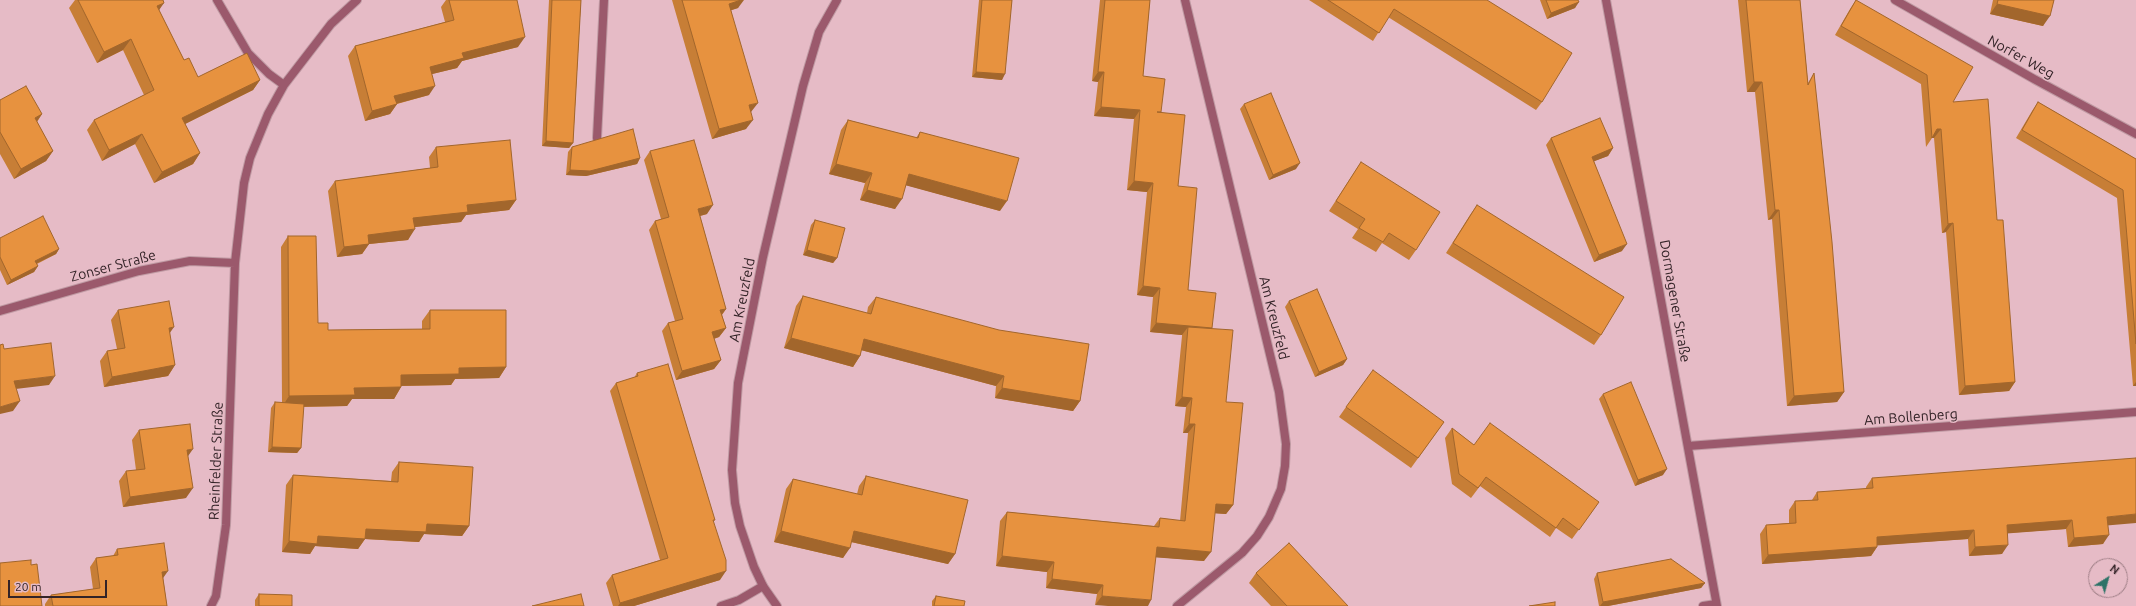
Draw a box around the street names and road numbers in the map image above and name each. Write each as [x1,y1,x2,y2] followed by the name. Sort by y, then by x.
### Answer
[1985,32,2057,82] street label: Norfer Weg
[1656,238,1694,364] street label: Dormagener Straße
[68,247,158,285] street label: Zonser Straße
[726,257,758,343] street label: Am Kreuzfeld
[1256,275,1292,361] street label: Am Kreuzfeld
[206,401,226,521] street label: Rheinfelder Straße
[1864,405,1958,429] street label: Am Bollenberg

